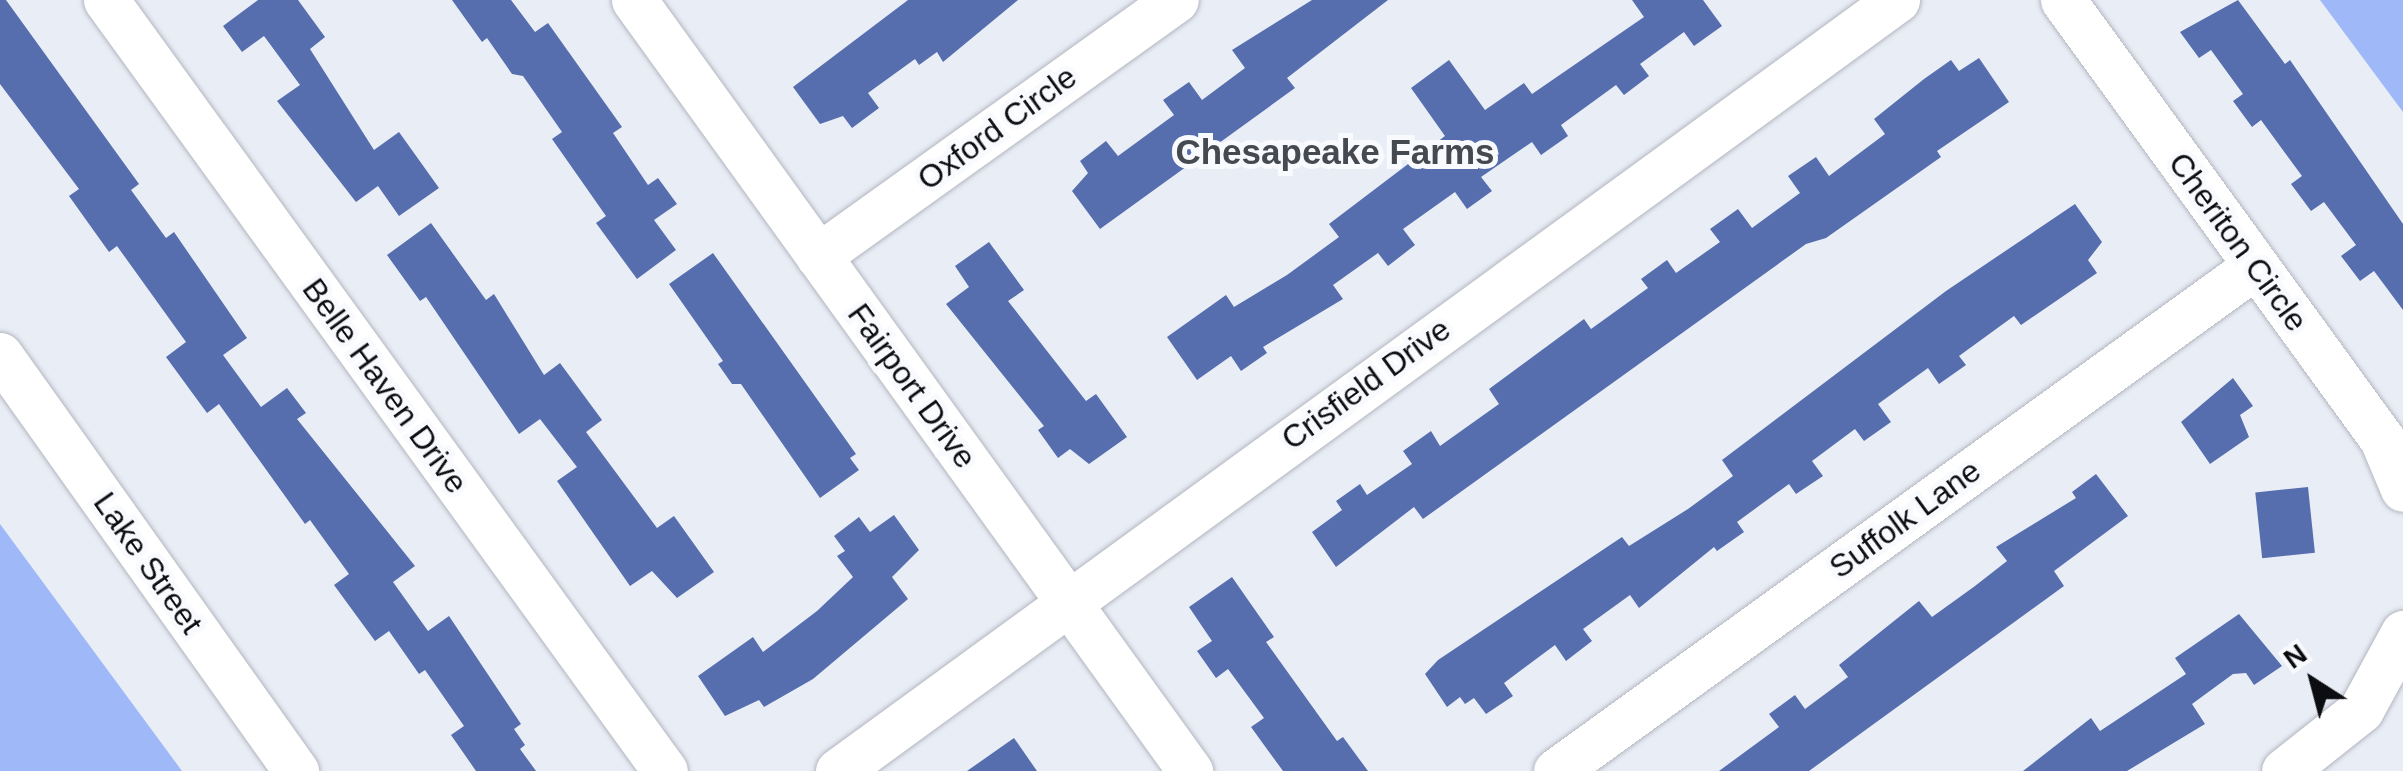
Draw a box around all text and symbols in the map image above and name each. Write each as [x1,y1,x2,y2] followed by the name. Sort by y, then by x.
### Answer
[910,58,1084,198] street label: Oxford Circle
[1175,131,1495,173] district label: Chesapeake Farms
[2160,145,2316,339] street label: Cheriton Circle
[294,271,476,501] street label: Belle Haven Drive
[840,296,984,476] street label: Fairport Drive
[1274,310,1458,458] street label: Crisfield Drive
[1822,451,1988,587] street label: Suffolk Lane
[85,485,211,641] street label: Lake Street
[2263,631,2363,731] north arrow
[2278,638,2312,675] text: N

